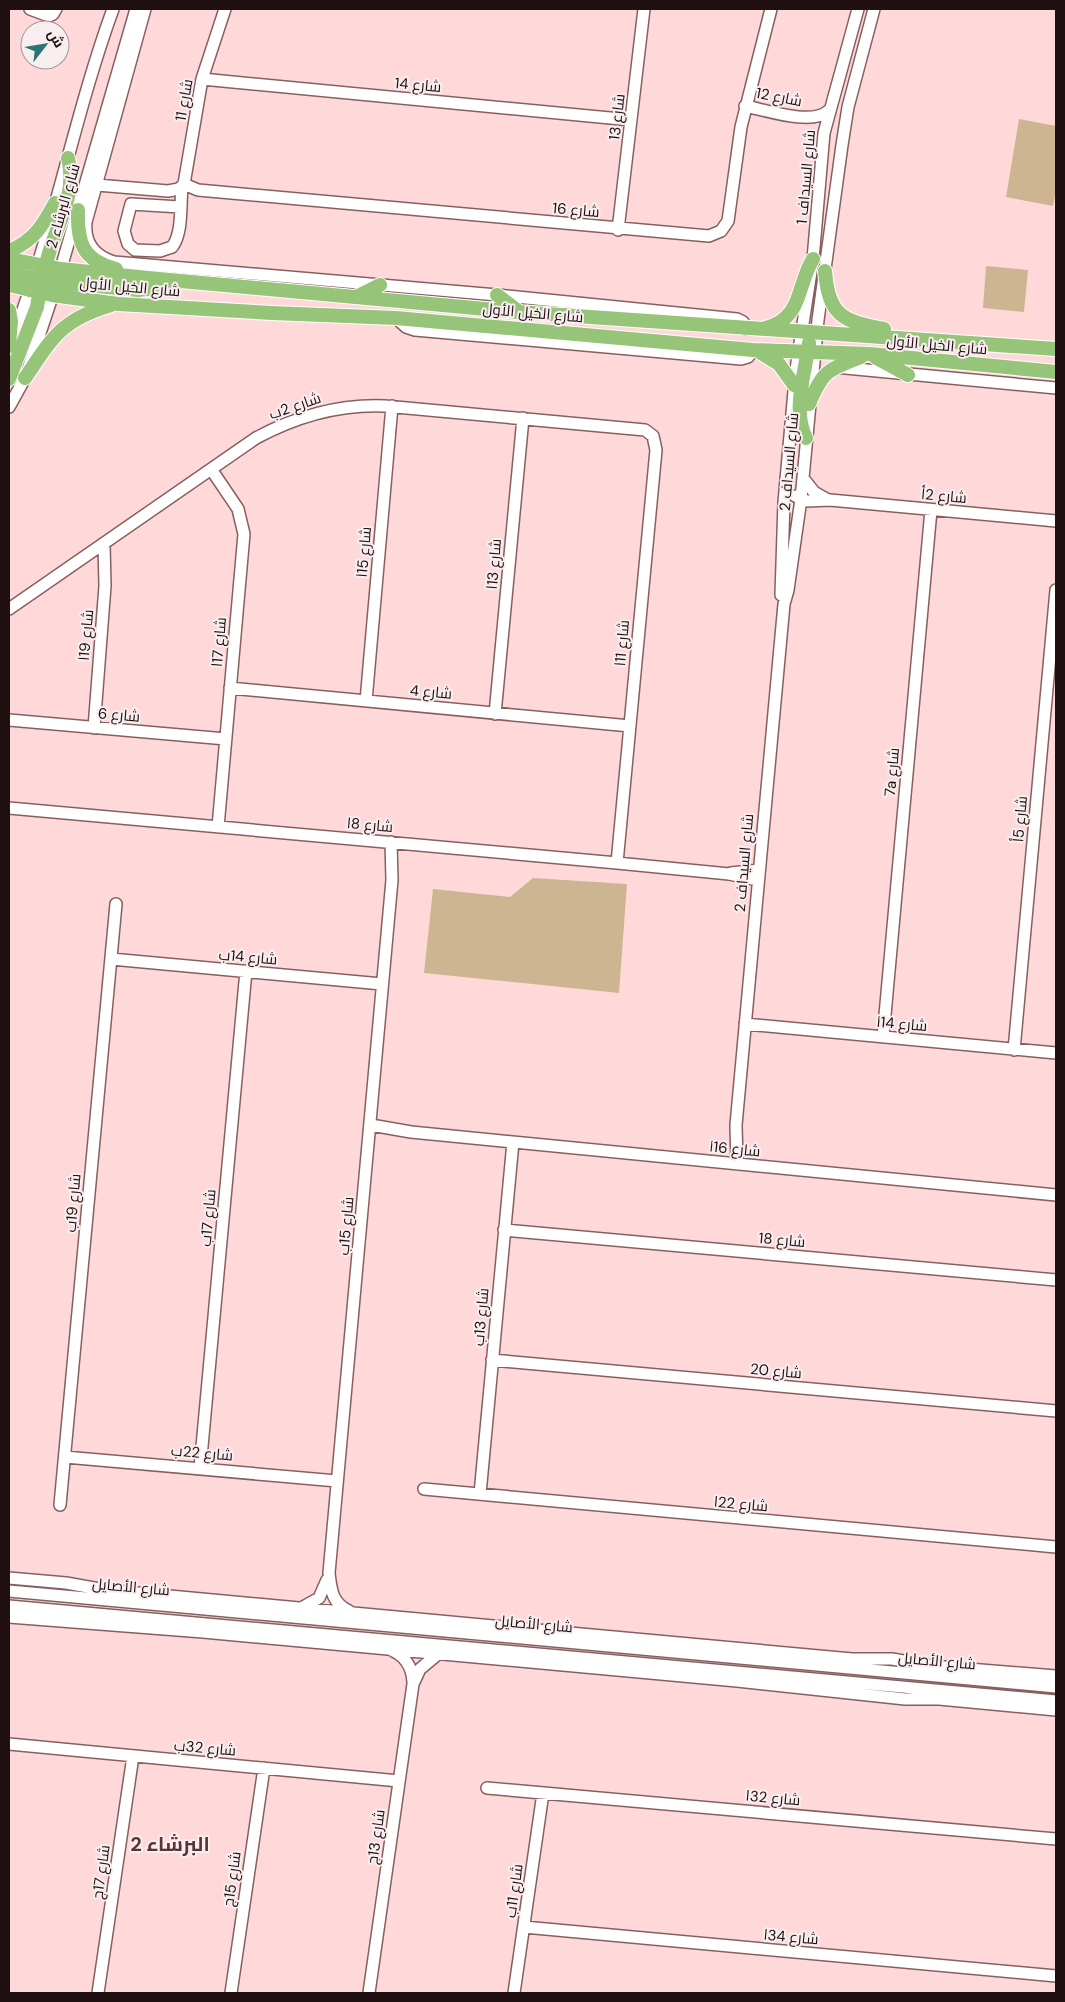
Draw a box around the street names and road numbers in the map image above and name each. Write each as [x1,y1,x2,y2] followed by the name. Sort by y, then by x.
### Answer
[394,73,442,98] street label: شارع 14
[170,77,199,123] street label: شارع 11
[754,83,804,112] street label: شارع 12
[604,93,631,141] street label: شارع 13
[792,129,821,225] street label: شارع السيداف 1
[41,161,86,251] street label: شارع البرشاء 2
[552,198,600,223] street label: شارع 16
[79,273,181,302] street label: شارع الخيل الأول
[482,299,584,328] street label: شارع الخيل الأول
[886,331,988,360] street label: شارع الخيل الأول
[266,388,324,425] street label: شارع 2ب
[775,412,804,512] street label: شارع السيداف 2
[920,484,968,509] street label: شارع 2أ
[352,526,377,578] street label: شارع 15ا
[482,538,507,590] street label: شارع 13ا
[74,609,99,661] street label: شارع 19ا
[207,616,232,668] street label: شارع 17ا
[610,619,635,667] street label: شارع 11ا
[409,680,453,705] street label: شارع 4
[97,703,141,728] street label: شارع 6
[880,747,905,797] street label: 7a شارع
[1008,795,1033,843] street label: شارع 5أ
[346,813,394,838] street label: شارع 8ا
[730,813,759,913] street label: شارع السيداف 2
[218,944,278,971] street label: شارع 14ب
[876,1012,928,1037] street label: شارع 14ا
[708,1136,762,1163] street label: شارع 16ا
[60,1173,87,1233] street label: شارع 19ب
[196,1188,221,1248] street label: شارع 17ب
[333,1196,360,1256] street label: شارع 15ب
[758,1228,806,1253] street label: شارع 18
[468,1287,495,1347] street label: شارع 13ب
[749,1359,803,1384] street label: شارع 20
[170,1440,234,1467] street label: شارع 22ب
[713,1492,769,1517] street label: شارع 22ا
[91,1574,171,1601] street label: شارع الأصايل
[494,1611,574,1638] street label: شارع الأصايل
[897,1648,977,1675] street label: شارع الأصايل
[173,1735,237,1762] street label: شارع 32ب
[745,1786,801,1811] street label: شارع 32ا
[362,1808,391,1866] street label: شارع 13ج
[87,1844,116,1900] street label: شارع 17ج
[218,1850,247,1908] street label: شارع 15ج
[500,1863,529,1919] street label: شارع 11ب
[763,1925,819,1950] street label: شارع 34ا

